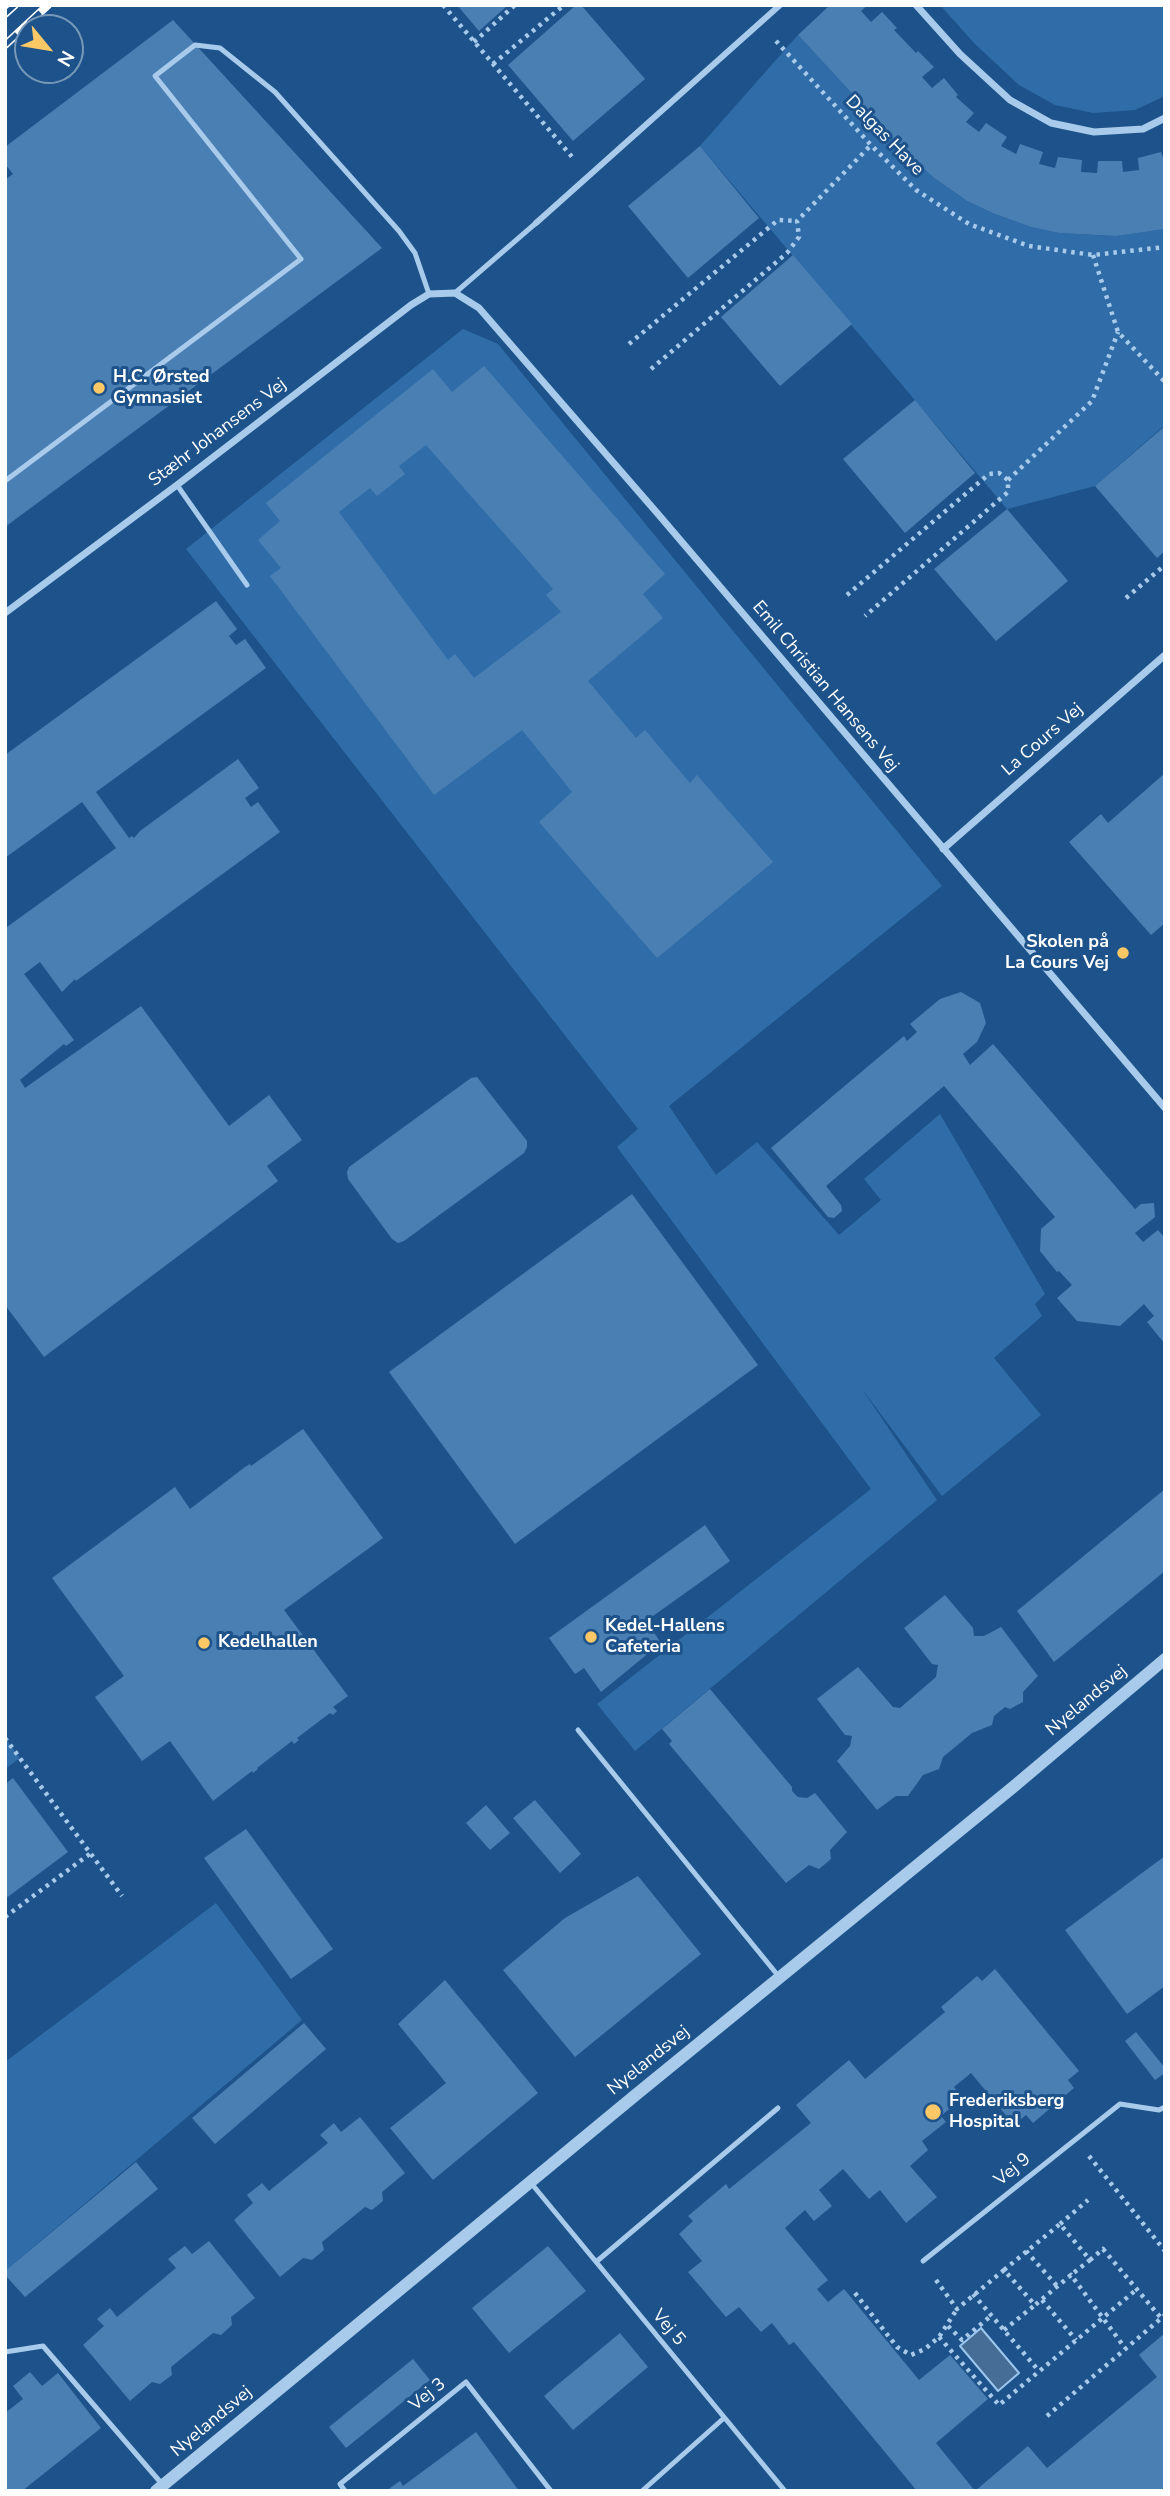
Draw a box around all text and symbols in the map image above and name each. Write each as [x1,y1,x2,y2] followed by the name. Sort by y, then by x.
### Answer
[14,14,84,84] north arrow
[51,46,80,71] text: N
[840,91,928,181] street label: Dalgas Have
[113,367,210,410] place label: H.C. Ørsted Gymnasiet
[145,374,291,492] street label: Stæhr Johansens Vej
[91,380,107,396] marker: H.C. Ørsted Gymnasiet
[747,597,903,777] street label: Emil Christian Hansens Vej
[998,699,1088,781] street label: La Cours Vej
[1005,932,1109,974] place label: Skolen på La Cours Vej
[1115,945,1131,961] marker: Skolen på La Cours Vej
[605,1616,725,1658] place label: Kedel-Hallens Cafeteria
[583,1629,599,1645] marker: Kedel-Hallens Cafeteria
[218,1632,318,1654] place label: Kedelhallen
[196,1635,212,1651] marker: Kedelhallen
[1042,1661,1132,1741] street label: Nyelandsvej
[604,2021,694,2101] street label: Nyelandsvej
[949,2091,1064,2134] place label: Frederiksberg Hospital
[923,2102,943,2122] marker: Frederiksberg Hospital
[990,2149,1036,2191] street label: Vej 9
[647,2306,689,2350] street label: Vej 5
[405,2374,451,2416] street label: Vej 3
[167,2382,257,2462] street label: Nyelandsvej

